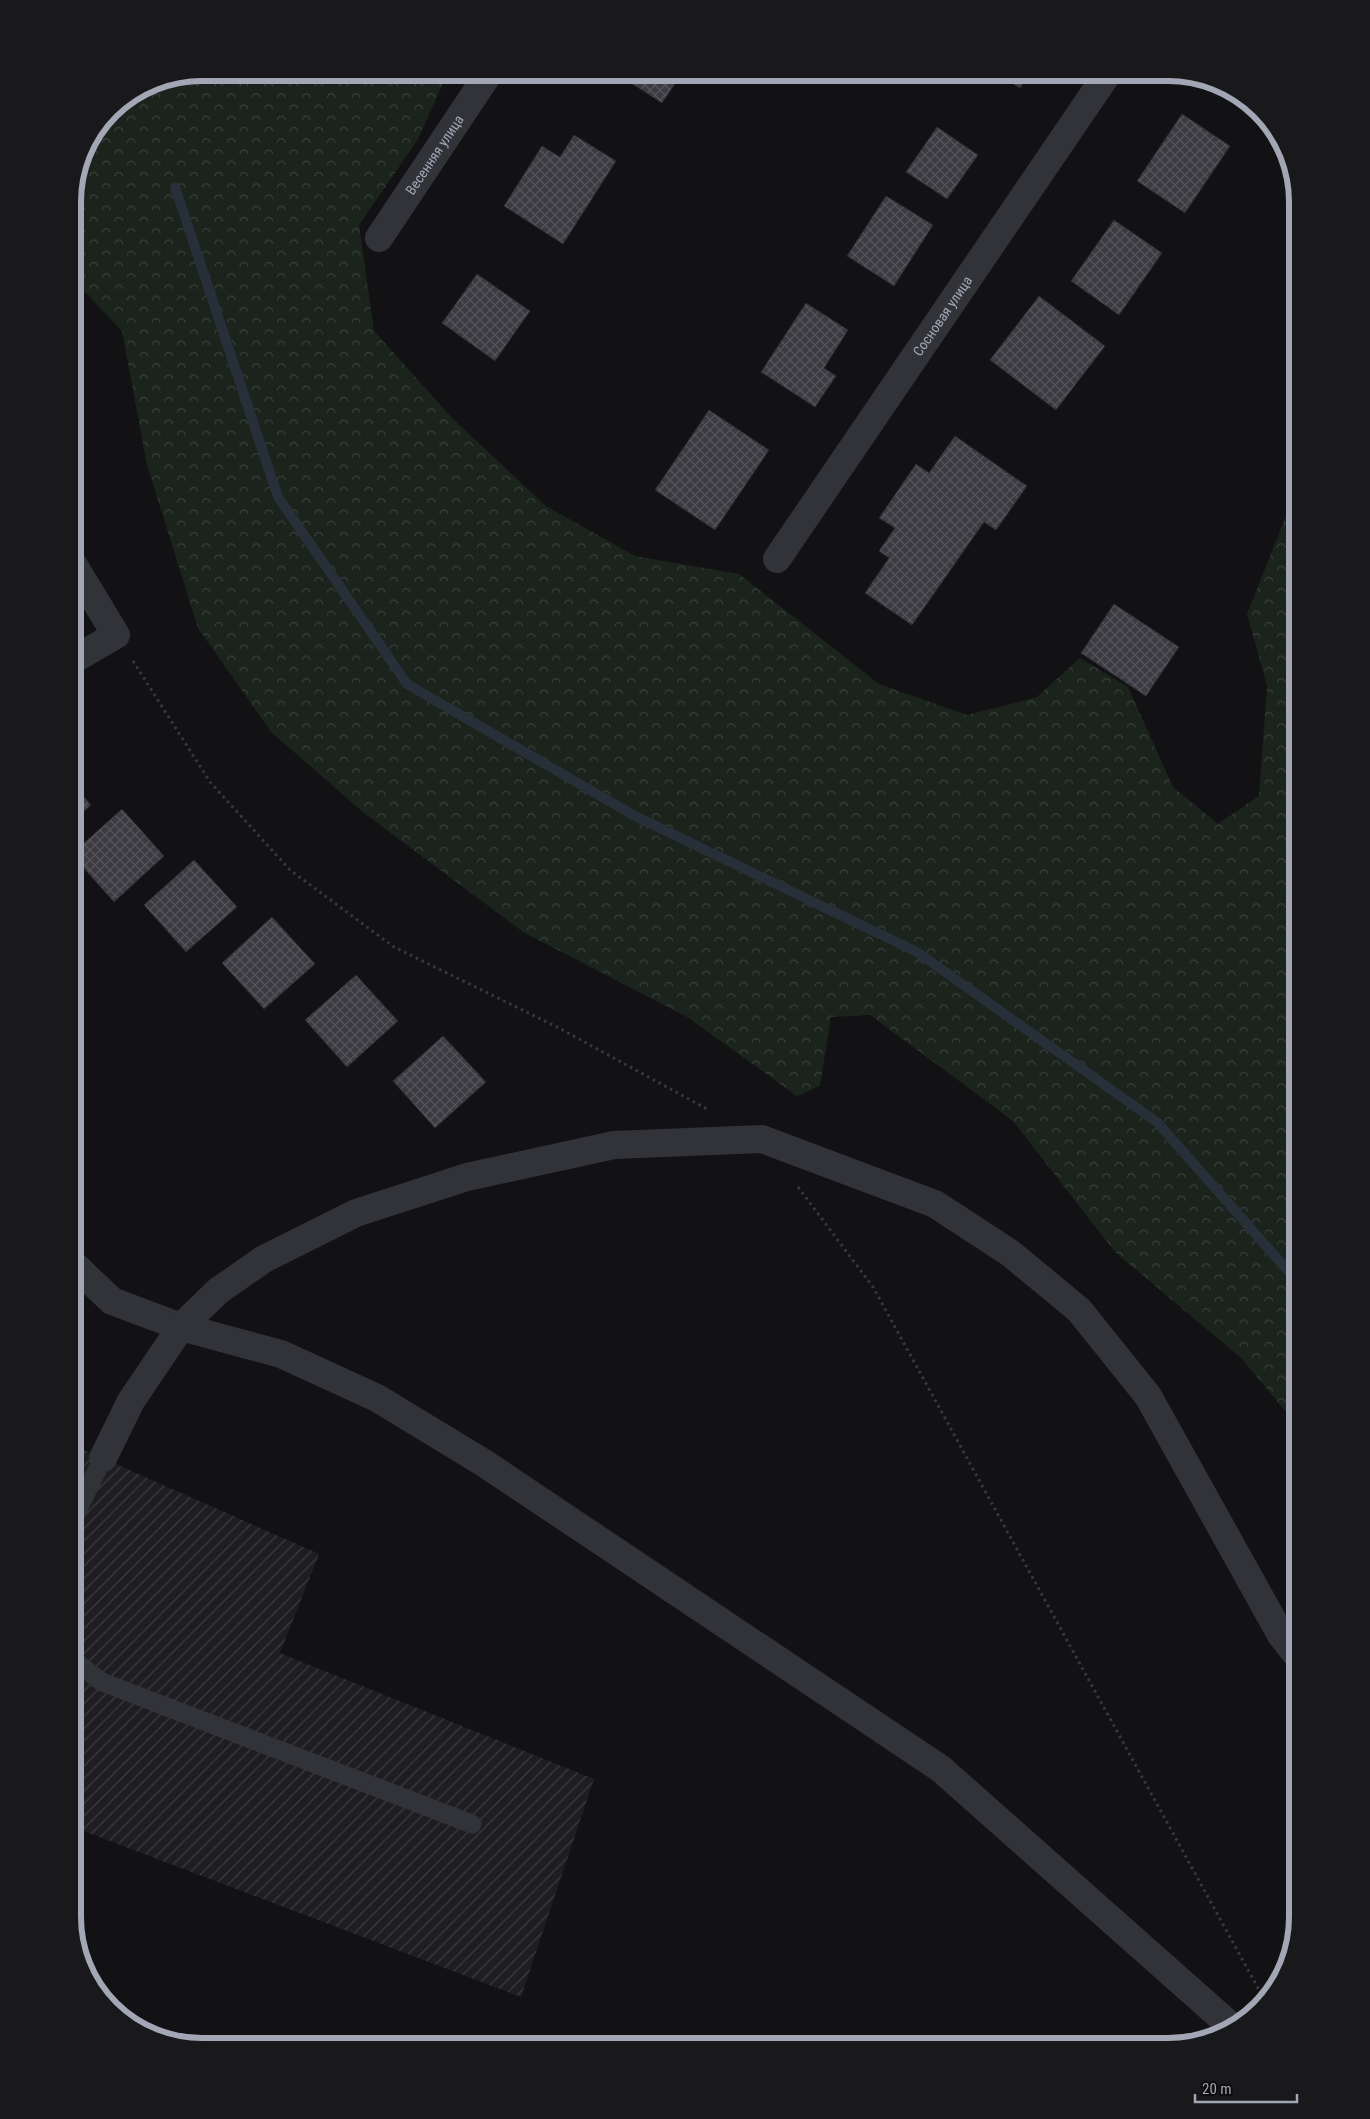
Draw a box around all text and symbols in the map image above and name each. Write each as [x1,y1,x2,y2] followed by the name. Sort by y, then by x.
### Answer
[402,112,467,198] street label: Весенняя улица
[910,273,975,359] street label: Сосновая улица
[1195,2072,1298,2104] scale bar
[1202,2080,1232,2098] text: 20 m

